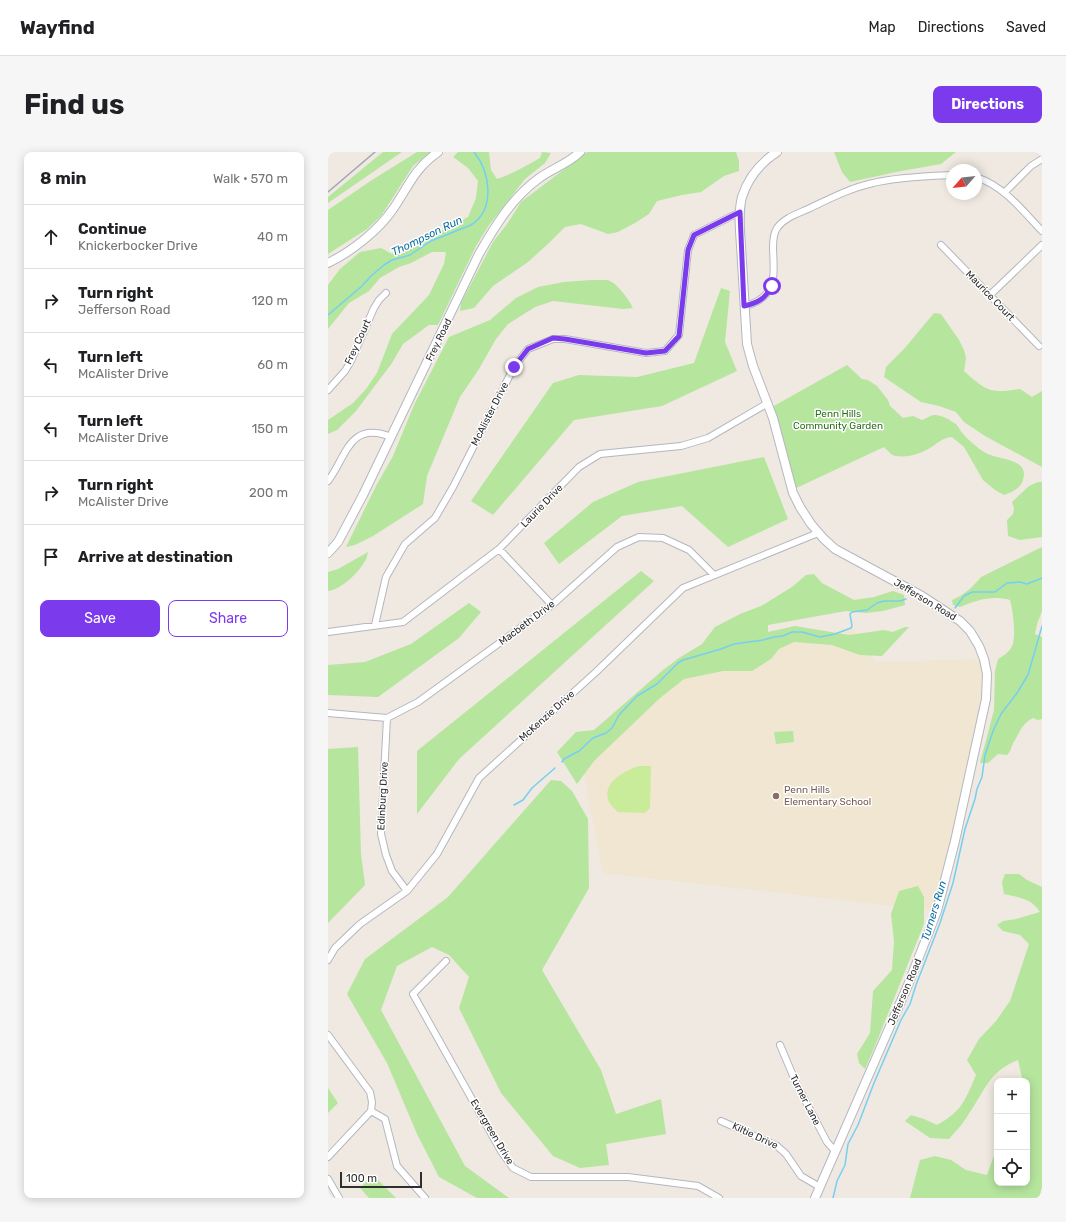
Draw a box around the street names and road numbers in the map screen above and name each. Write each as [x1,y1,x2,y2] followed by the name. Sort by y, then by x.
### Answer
[963,268,1017,324] street label: Maurice Court
[342,317,374,367] street label: Frey Court
[423,317,455,363] street label: Frey Road
[469,380,511,448] street label: McAlister Drive
[518,482,566,530] street label: Laurie Drive
[891,577,959,623] street label: Jefferson Road
[497,598,558,648] street label: Macbeth Drive
[517,688,577,744] street label: McKenzie Drive
[375,761,391,831] street label: Edinburg Drive
[886,957,924,1027] street label: Jefferson Road
[787,1073,823,1128] street label: Turner Lane
[468,1097,516,1167] street label: Evergreen Drive
[730,1120,780,1152] street label: Kiltie Drive

